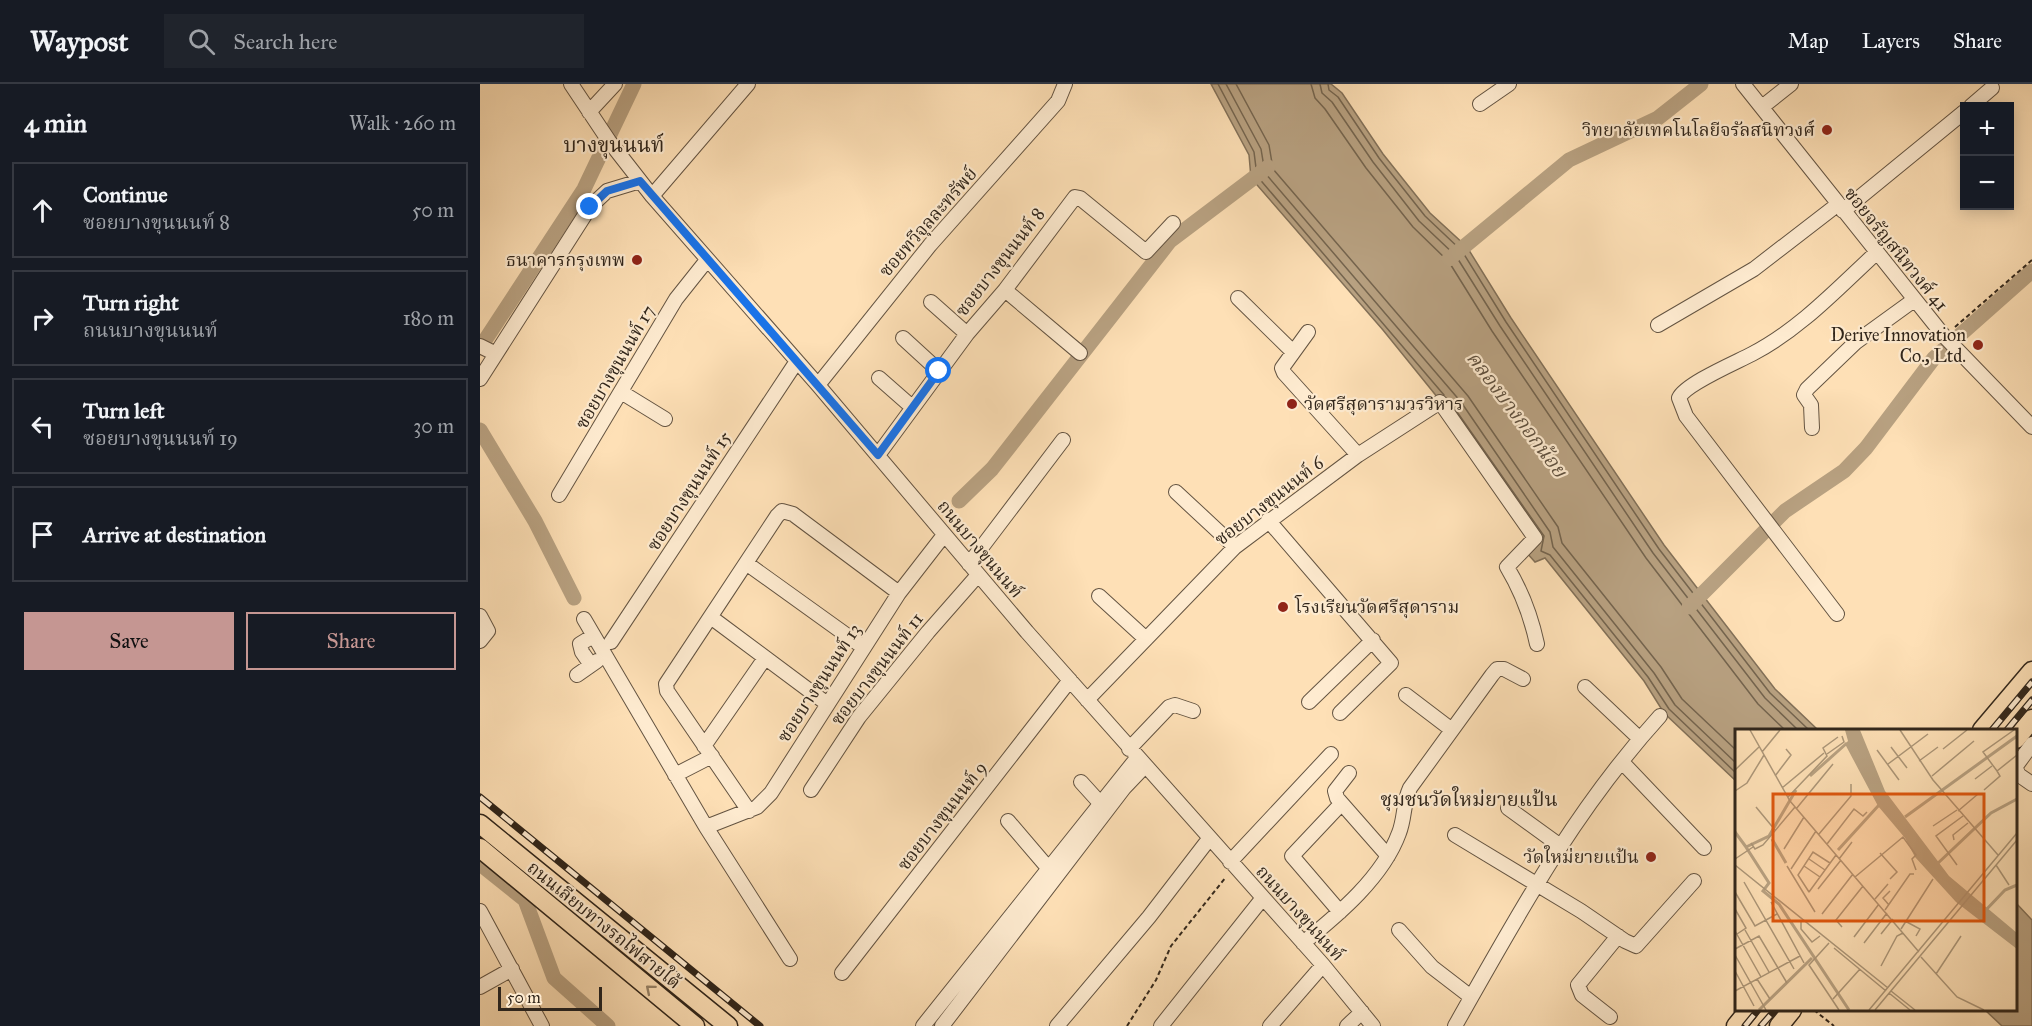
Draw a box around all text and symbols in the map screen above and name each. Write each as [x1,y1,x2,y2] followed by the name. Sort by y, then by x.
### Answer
[164,14,584,68] search box
[30,24,128,59] text: Waypost
[185,25,218,58] icon: search
[233,28,337,55] text: Search here
[1788,28,1829,54] text: Map
[1862,28,1920,54] text: Layers
[1953,28,2002,54] text: Share
[1960,102,2014,210] map controls
[1960,102,2014,156] button: +
[24,107,87,139] text: 4 min
[349,111,456,135] text: Walk · 260 m
[1582,117,1815,141] place label: วิทยาลัยเทคโนโลยีจรัลสนิทวงศ์
[1820,123,1834,137] marker: วิทยาลัยเทคโนโลยีจรัลสนิทวงศ์
[563,132,665,159] district label: บางขุนนนท์
[1960,156,2014,210] button: −
[874,163,982,282] street label: ซอยทวีจุลละทรัพย์
[83,181,168,208] text: Continue
[1839,183,1953,315] street label: ซอยจรัญสนิทวงศ์ 41
[576,193,602,219] route end
[26,194,59,227] icon: ahead
[412,198,454,222] text: 50 m
[951,203,1050,321] street label: ซอยบางขุนนนท์ 8
[83,210,230,234] text: ซอยบางขุนนนท์ 8
[506,249,625,272] place label: ธนาคารกรุงเทพ
[630,253,644,267] marker: ธนาคารกรุงเทพ
[83,289,179,316] text: Turn right
[571,301,660,433] street label: ซอยบางขุนนนท์ 17
[26,302,59,335] icon: right
[403,306,454,330] text: 180 m
[83,318,218,342] text: ถนนบางขุนนนท์
[1830,324,1966,367] place label: Derive Innovation Co., Ltd.
[1971,338,1985,352] marker: Derive Innovation Co., Ltd.
[1462,346,1573,483] water label: คลองบางกอกน้อย
[925,357,951,383] route start
[1304,393,1463,416] place label: วัดศรีสุดารามวรวิหาร
[83,397,165,424] text: Turn left
[1285,397,1299,411] marker: วัดศรีสุดารามวรวิหาร
[26,410,59,443] icon: left
[413,414,454,438] text: 30 m
[83,426,238,450] text: ซอยบางขุนนนท์ 19
[642,427,737,555] street label: ซอยบางขุนนนท์ 15
[1210,451,1329,551] street label: ซอยบางขุนนนท์ 6
[932,495,1027,603] street label: ถนนบางขุนนนท์
[26,518,59,551] icon: arrive
[83,521,266,548] text: Arrive at destination
[1294,594,1459,619] place label: โรงเรียนวัดศรีสุดาราม
[1276,600,1290,614] marker: โรงเรียนวัดศรีสุดาราม
[826,608,929,730] street label: ซอยบางขุนนนท์ 11
[24,612,234,670] button: Save
[246,612,456,670] button: Share
[772,620,866,747] street label: ซอยบางขุนนนท์ 13
[1735,729,2017,1011] inset map
[893,757,992,876] street label: ซอยบางขุนนนท์ 9
[1380,786,1558,812] district label: ชุมชนวัดใหม่ยายแป้น
[1523,845,1639,868] place label: วัดใหม่ยายแป้น
[1644,850,1658,864] marker: วัดใหม่ยายแป้น
[523,856,686,994] street label: ถนนเลียบทางรถไฟสายใต้
[1250,861,1349,966] street label: ถนนบางขุนนนท์
[498,984,602,1012] scale bar
[646,985,657,996] one-way arrow
[507,988,541,1007] text: 50 m

